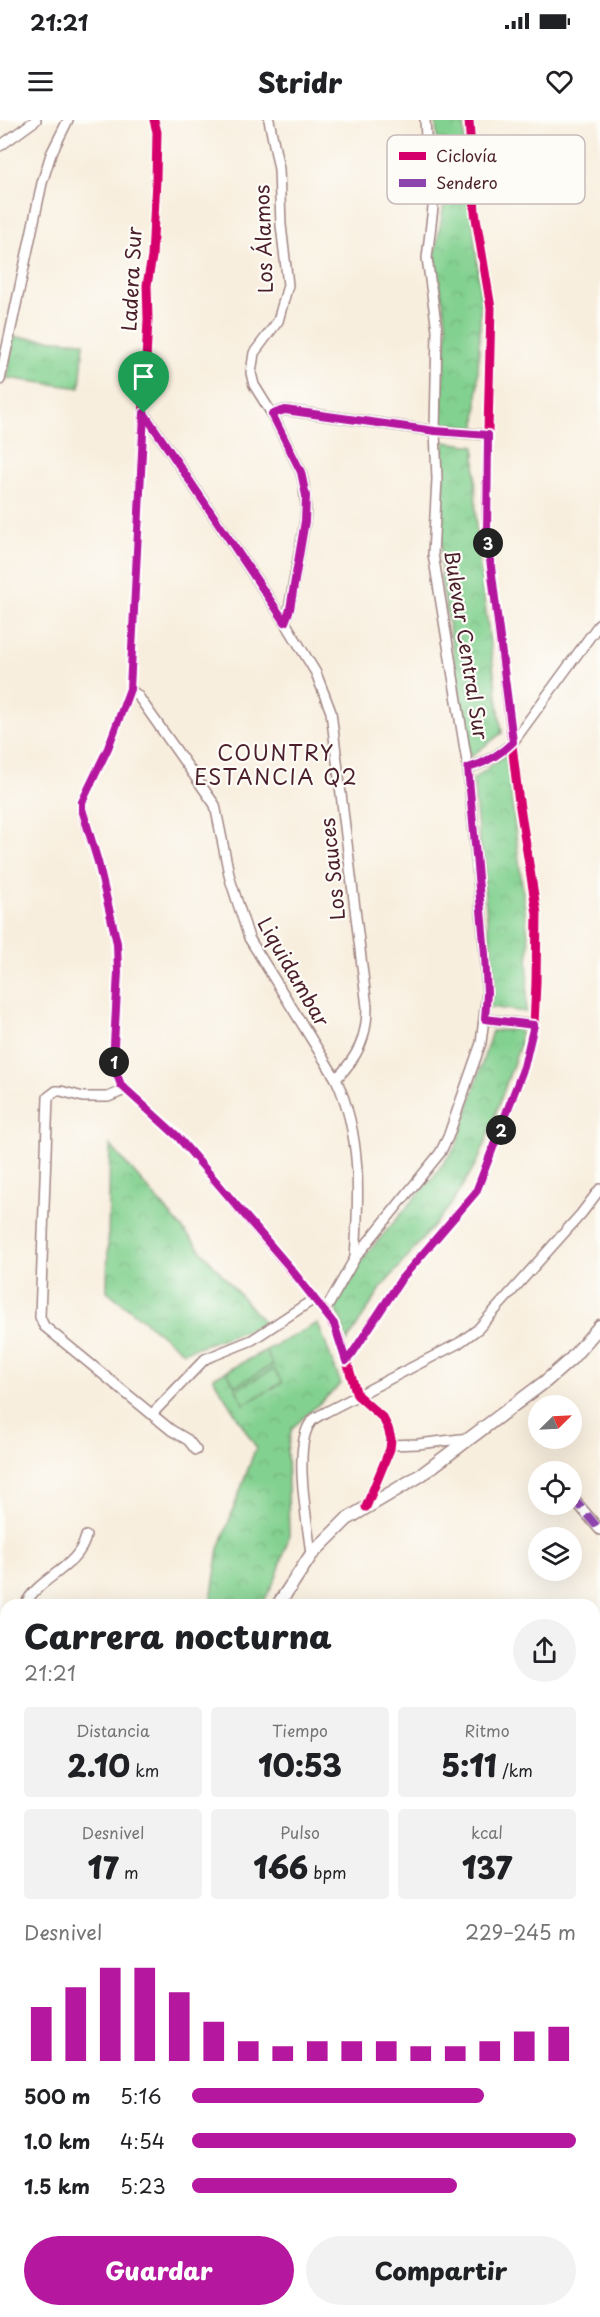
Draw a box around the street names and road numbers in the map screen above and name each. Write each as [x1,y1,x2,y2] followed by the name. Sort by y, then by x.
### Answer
[246,184,280,294] street label: Los Álamos
[113,225,149,332] street label: Ladera Sur
[437,548,497,743] street label: Bulevar Central Sur
[312,816,352,922] street label: Los Sauces
[250,911,337,1032] street label: Liquidambar

